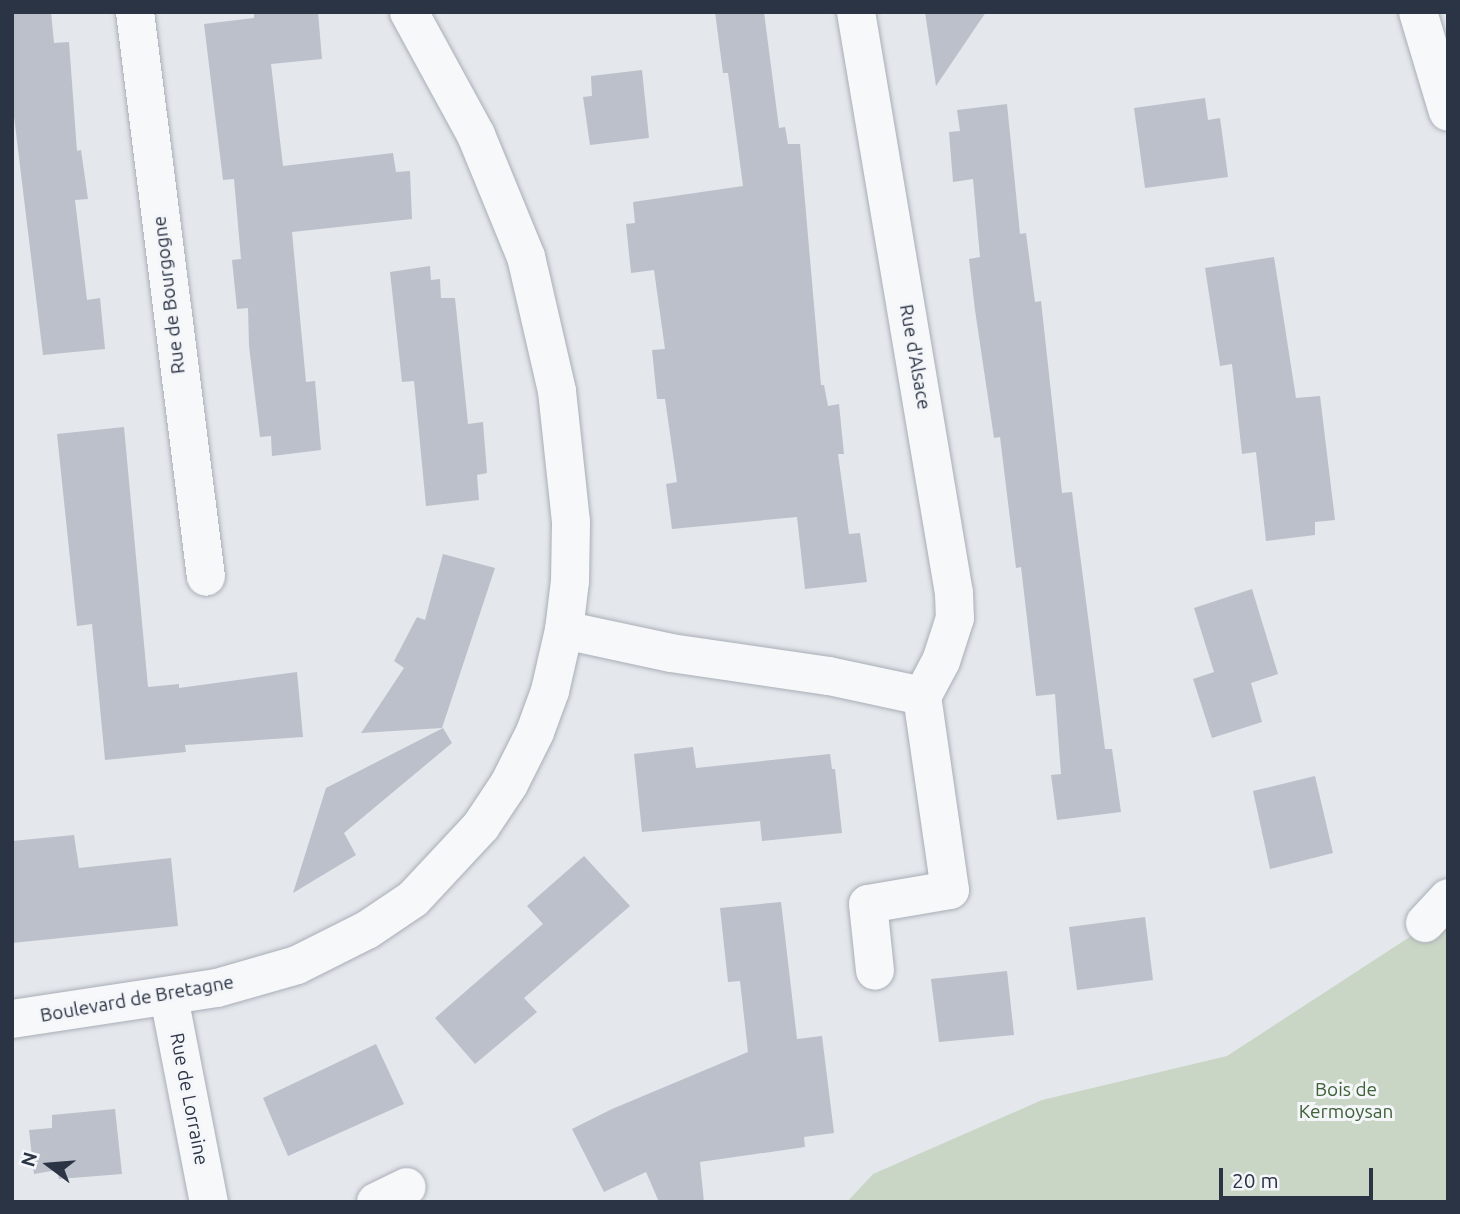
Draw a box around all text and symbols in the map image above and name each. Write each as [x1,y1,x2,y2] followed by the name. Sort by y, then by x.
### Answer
[148,215,190,375] street label: Rue de Bourgogne
[895,303,935,411] street label: Rue d'Alsace
[38,971,236,1027] street label: Boulevard de Bretagne
[165,1031,213,1167] street label: Rue de Lorraine
[1299,1079,1393,1123] park label: Bois de Kermoysan
[14,1130,84,1200] north arrow
[16,1149,41,1169] text: N
[1222,1154,1376,1198] scale bar
[1232,1168,1279,1192] text: 20 m

